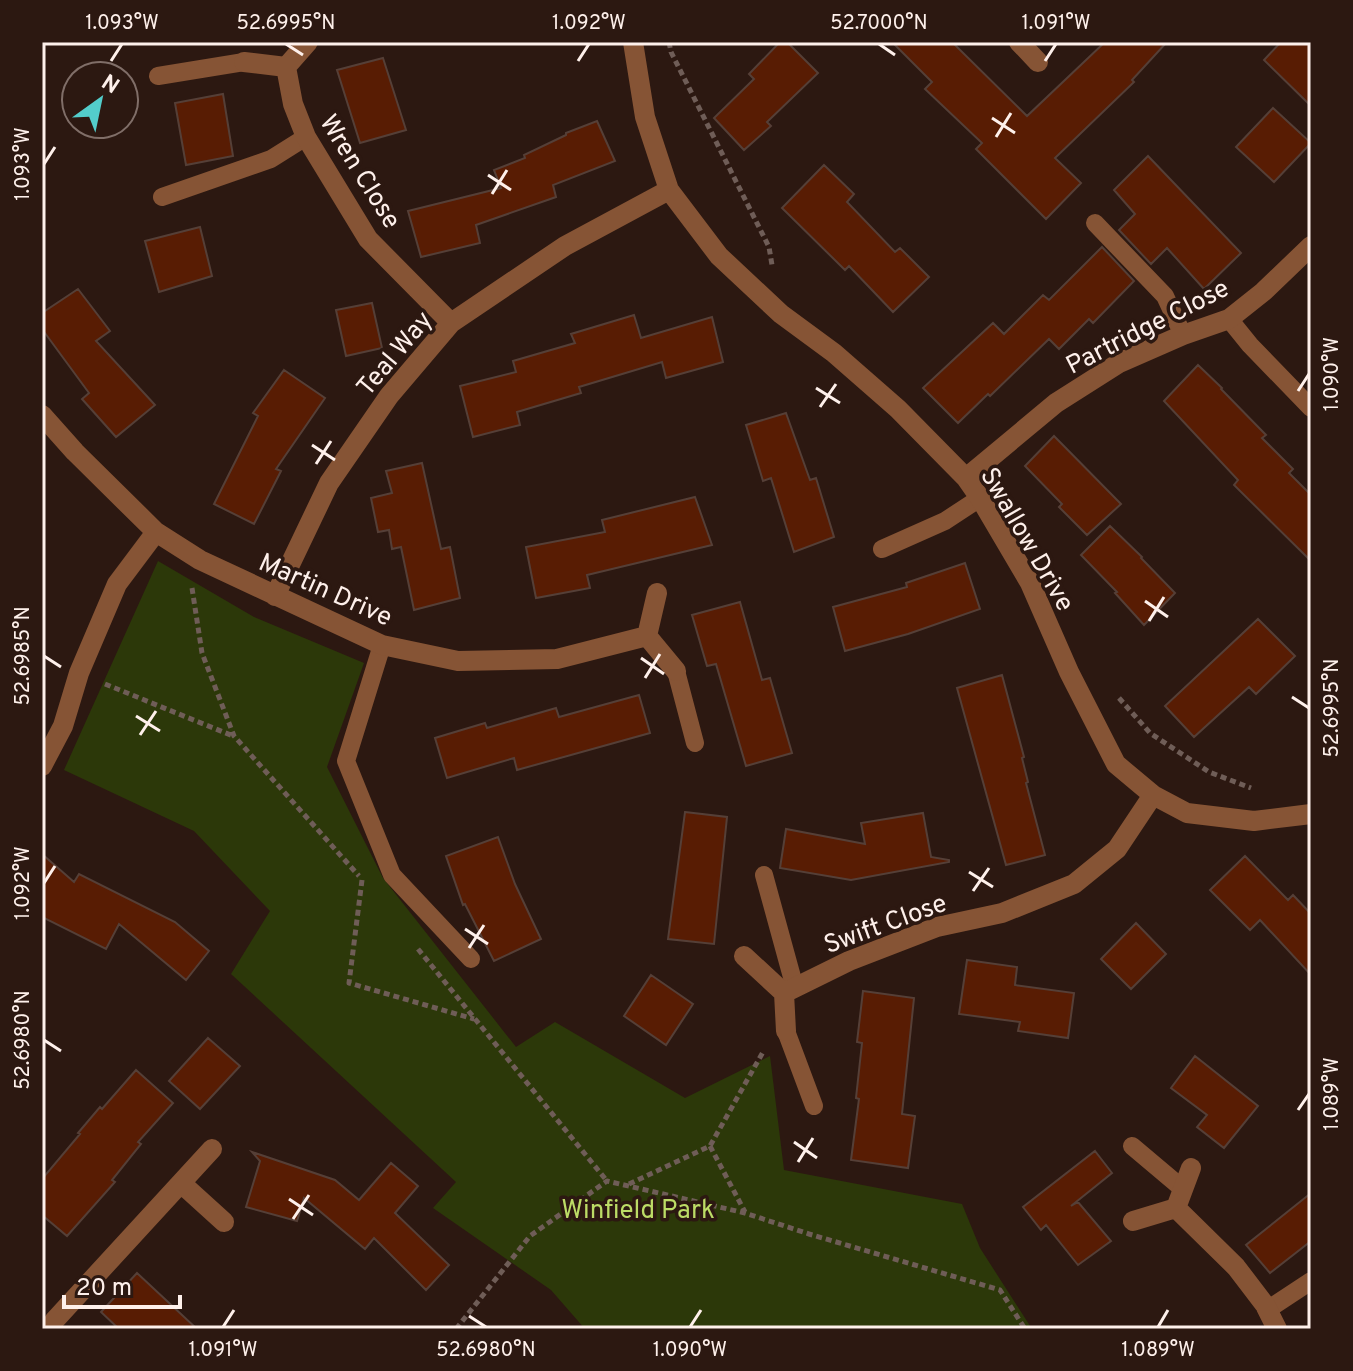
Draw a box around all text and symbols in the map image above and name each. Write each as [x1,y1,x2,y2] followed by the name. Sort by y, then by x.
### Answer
[85,11,159,37] text: 1.093°W
[237,11,335,37] text: 52.6995°N
[552,11,626,37] text: 1.092°W
[830,11,928,37] text: 52.7000°N
[1021,11,1091,37] text: 1.091°W
[60,60,140,140] north arrow
[96,70,124,101] text: N
[311,109,407,236] street label: Wren Close
[11,127,37,201] text: 1.093°W
[1061,273,1235,384] street label: Partridge Close
[351,305,441,404] street label: Teal Way
[1320,337,1346,411] text: 1.090°W
[971,462,1080,618] street label: Swallow Drive
[253,547,397,635] street label: Martin Drive
[11,606,37,706] text: 52.6985°N
[1320,659,1346,757] text: 52.6995°N
[11,846,37,920] text: 1.092°W
[820,888,952,963] street label: Swift Close
[11,990,37,1090] text: 52.6980°N
[1320,1057,1346,1131] text: 1.089°W
[561,1195,715,1228] park label: Winfield Park
[64,1259,180,1309] scale bar
[76,1274,132,1304] text: 20 m
[188,1338,258,1364] text: 1.091°W
[436,1338,536,1364] text: 52.6980°N
[653,1338,727,1364] text: 1.090°W
[1121,1338,1195,1364] text: 1.089°W

